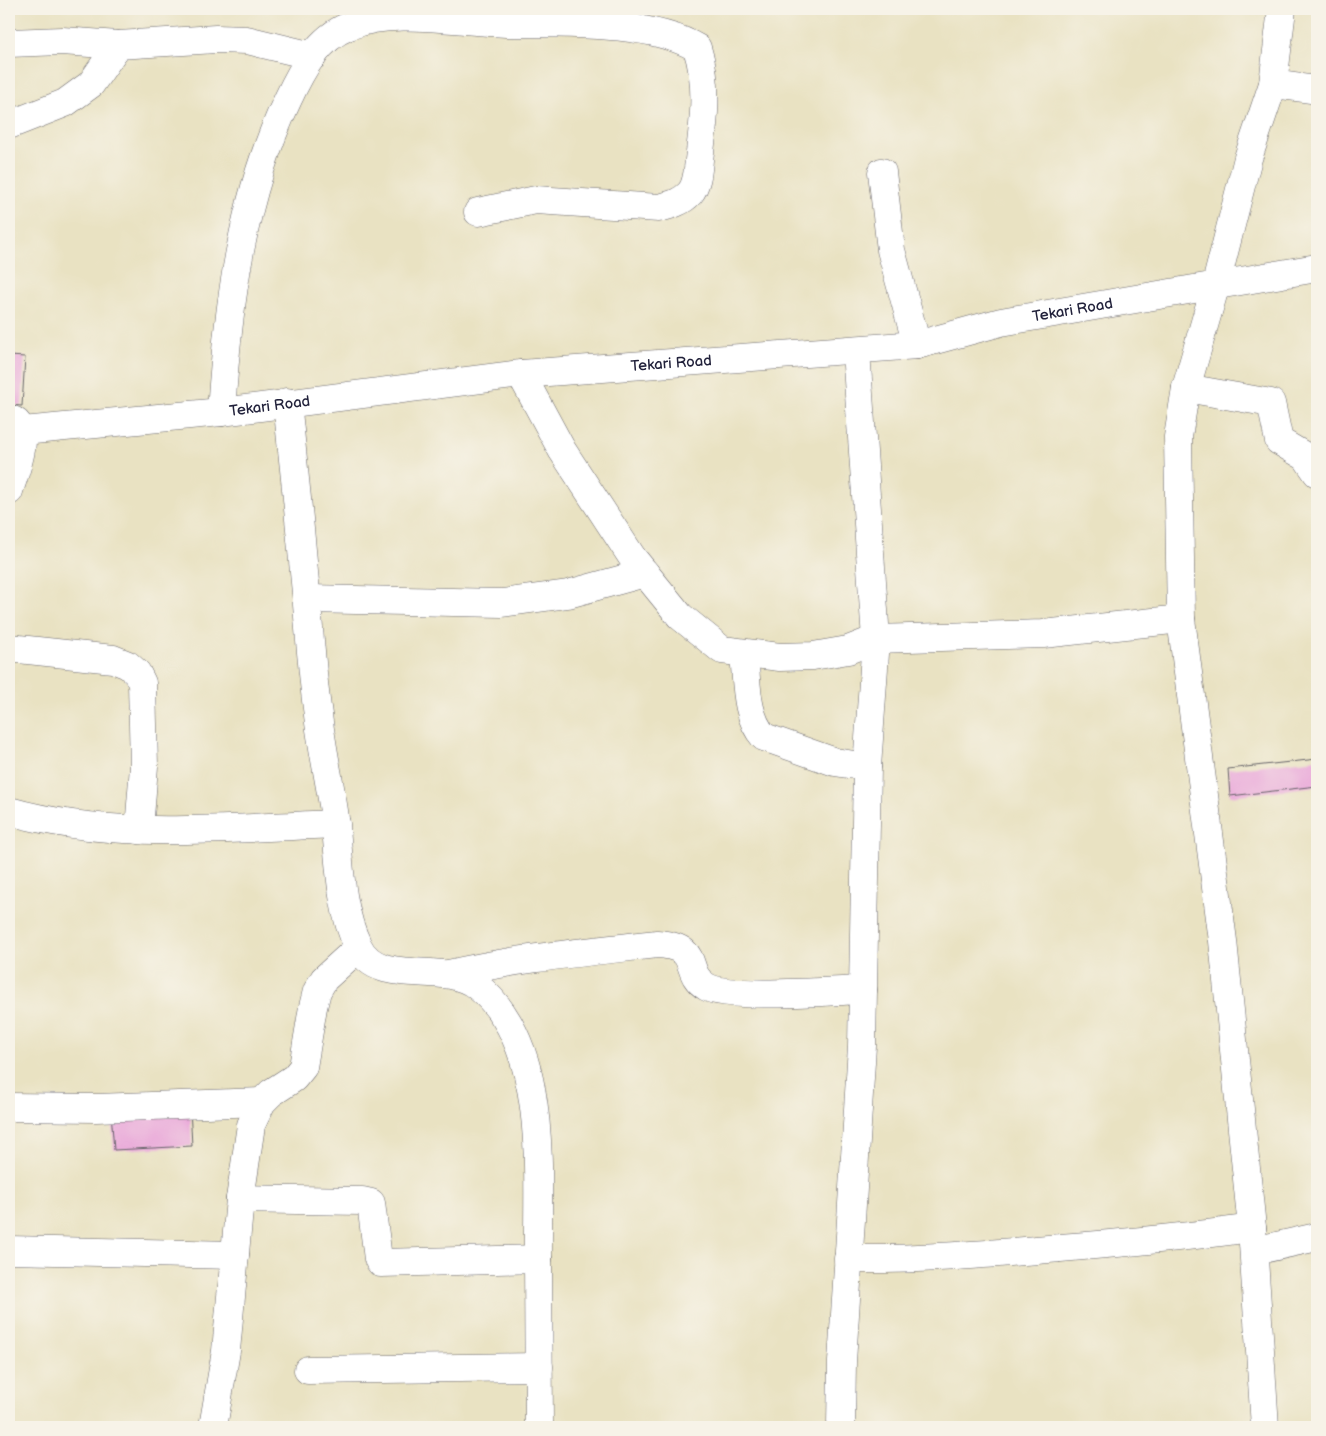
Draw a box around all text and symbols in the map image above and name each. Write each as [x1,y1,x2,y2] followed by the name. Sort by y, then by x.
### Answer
[1031,294,1114,326] street label: Tekari Road
[630,351,713,375] street label: Tekari Road
[228,391,311,420] street label: Tekari Road

